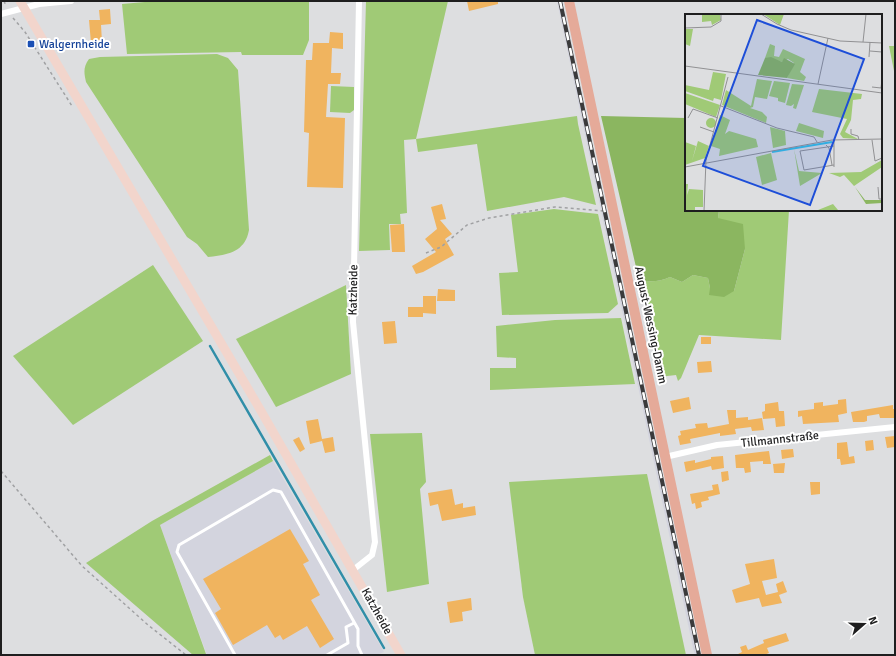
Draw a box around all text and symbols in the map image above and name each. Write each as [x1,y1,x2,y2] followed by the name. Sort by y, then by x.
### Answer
[685,14,882,211] inset map
[39,37,110,52] place label: Walgernheide
[26,39,36,49] marker: Walgernheide
[346,264,361,316] street label: Katzheide
[631,265,670,385] street label: August-Wessing-Damm
[740,428,820,451] street label: Tillmannstraße
[358,585,395,637] street label: Katzheide
[844,604,884,644] north arrow
[866,615,880,627] text: N

